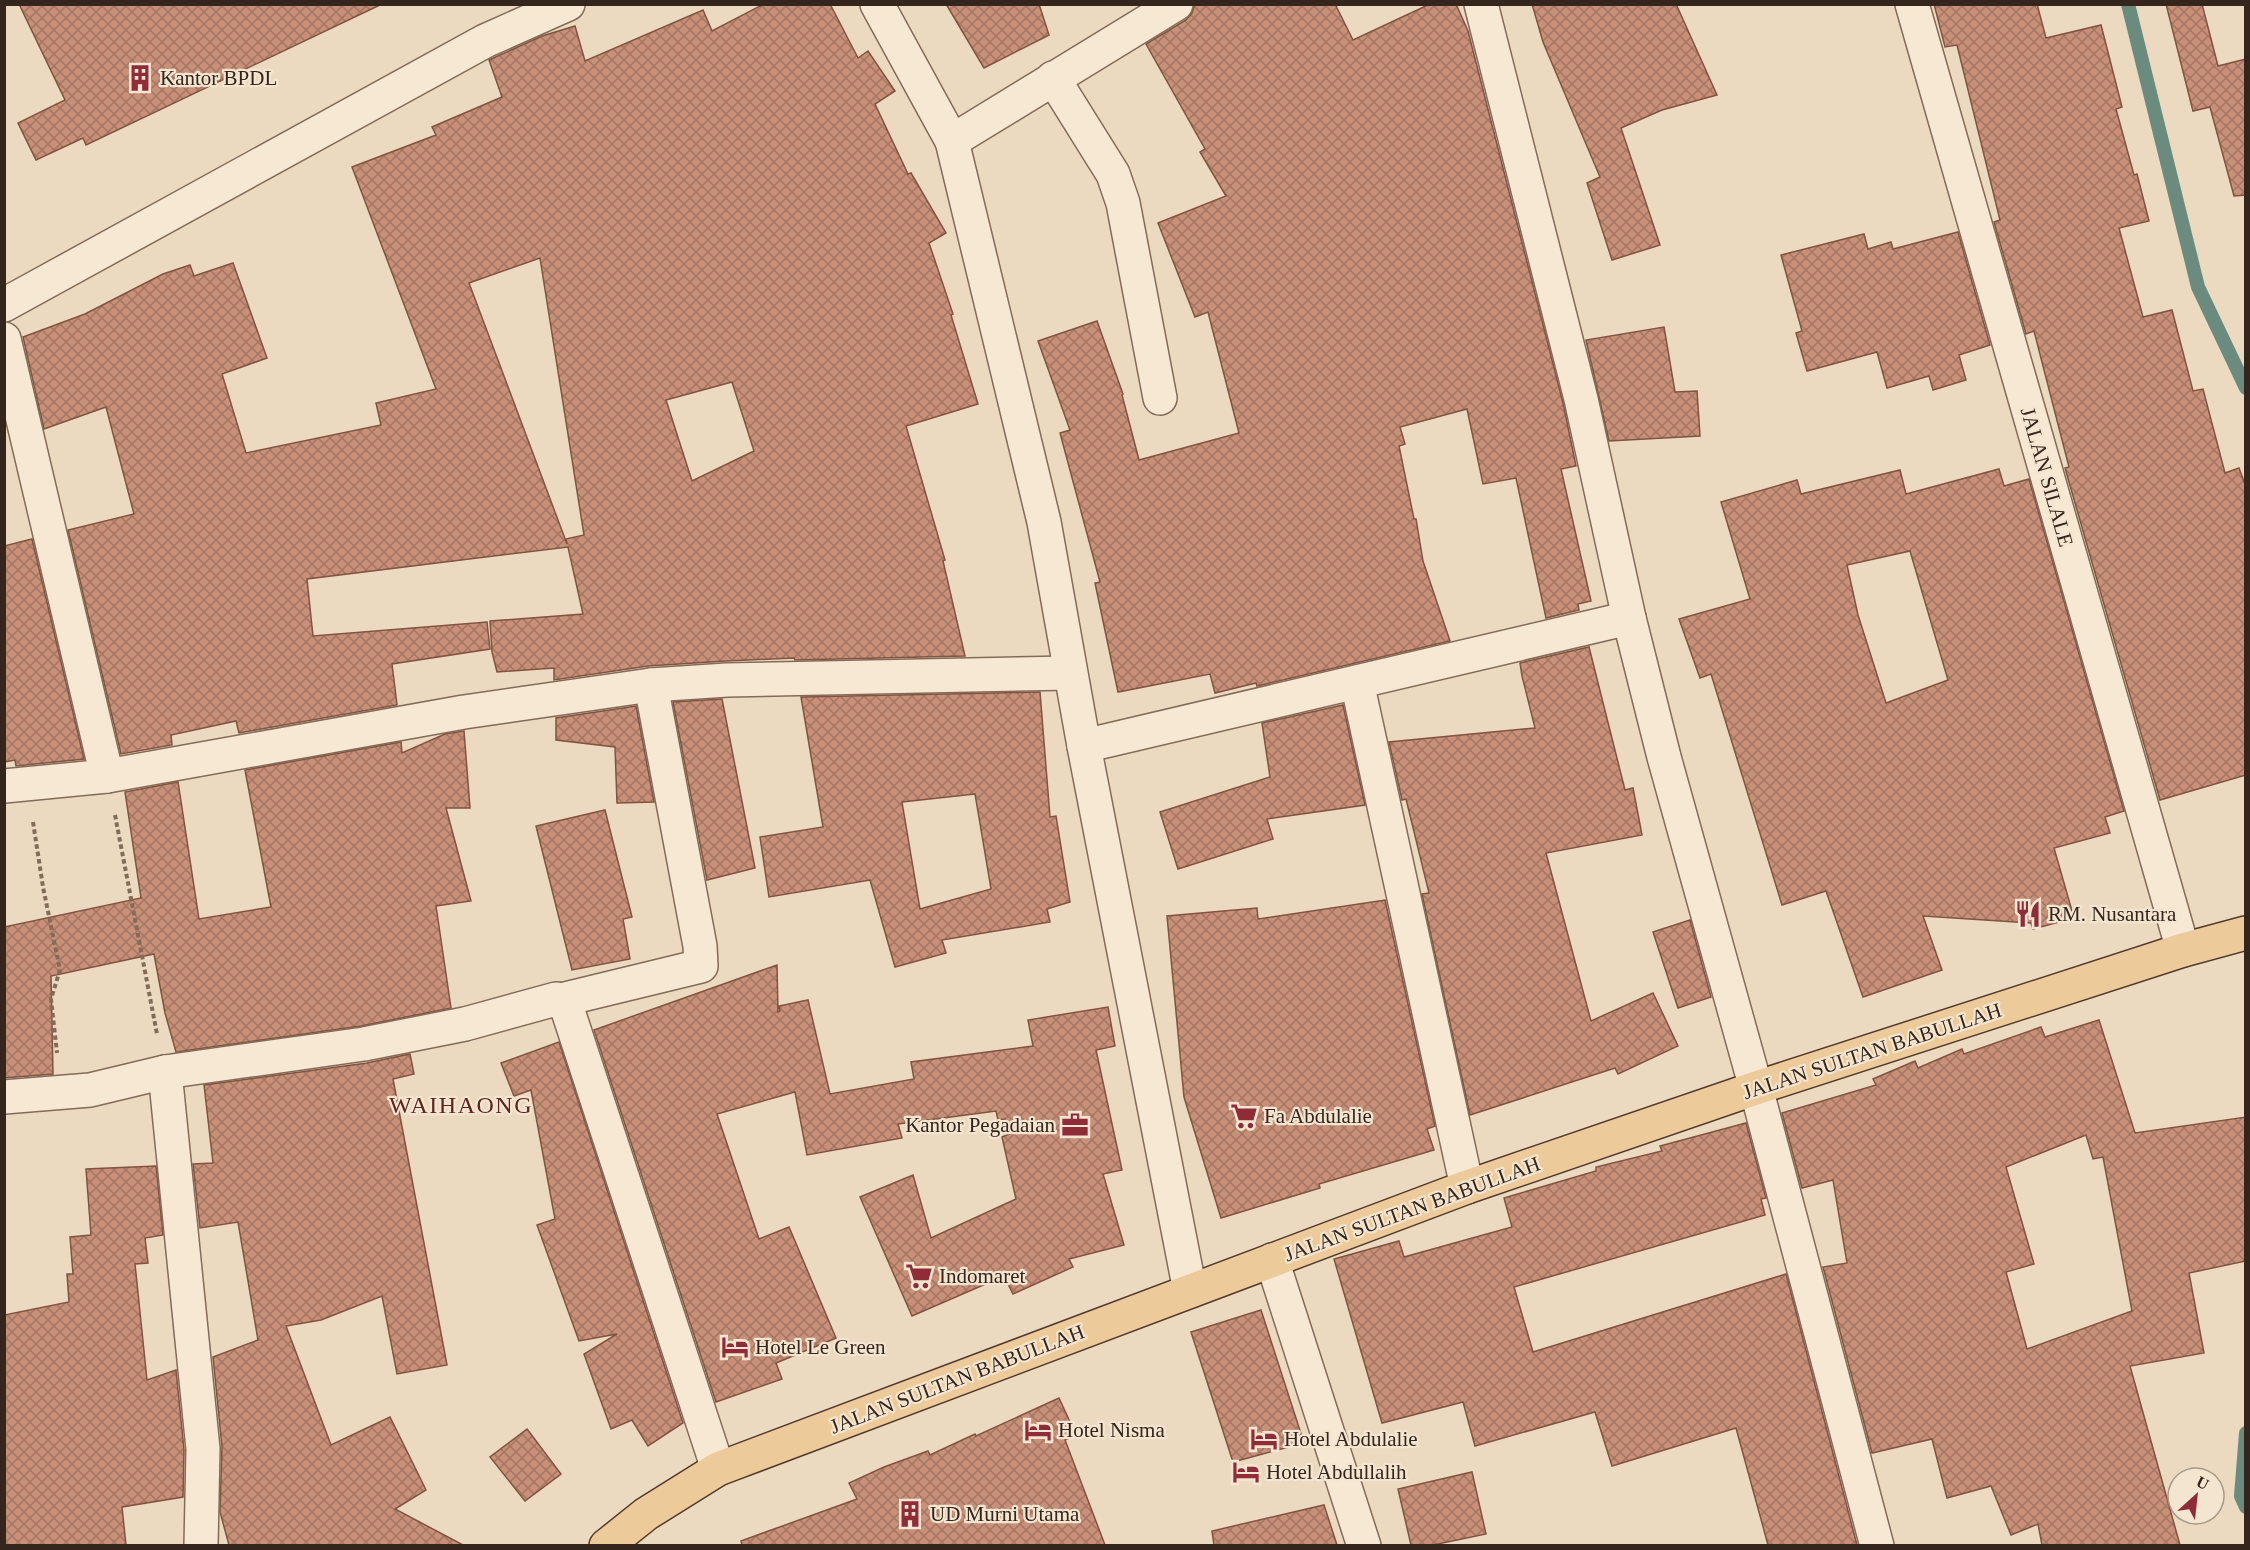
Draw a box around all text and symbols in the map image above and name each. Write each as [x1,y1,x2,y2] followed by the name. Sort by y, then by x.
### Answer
[125,63,155,93] building icon: Kantor BPDL
[160,66,277,90] place label: Kantor BPDL
[2016,404,2078,550] street label: JALAN SILALE
[2013,899,2043,929] restaurant icon: RM. Nusantara
[2048,902,2177,926] place label: RM. Nusantara
[1740,998,2004,1104] street label: JALAN SULTAN BABULLAH
[389,1092,533,1118] district label: WAIHAONG
[1229,1101,1259,1131] supermarket icon: Fa Abdulalie
[1264,1104,1372,1128] place label: Fa Abdulalie
[1060,1110,1090,1140] office icon: Kantor Pegadaian
[905,1113,1055,1137] place label: Kantor Pegadaian
[1281,1151,1543,1267] street label: JALAN SULTAN BABULLAH
[904,1261,934,1291] supermarket icon: Indomaret
[939,1264,1025,1288] place label: Indomaret
[826,1319,1088,1439] street label: JALAN SULTAN BABULLAH
[720,1332,750,1362] hotel icon: Hotel Le Green
[755,1335,886,1359] place label: Hotel Le Green
[1023,1415,1053,1445] hotel icon: Hotel Nisma
[1058,1418,1165,1442] place label: Hotel Nisma
[1249,1424,1279,1454] hotel icon: Hotel Abdulalie
[1284,1427,1418,1451] place label: Hotel Abdulalie
[1231,1457,1261,1487] hotel icon: Hotel Abdullalih
[1266,1460,1407,1484] place label: Hotel Abdullalih
[2166,1466,2226,1526] north arrow
[2194,1473,2212,1493] text: U
[895,1499,925,1529] building icon: UD Murni Utama
[930,1502,1080,1526] place label: UD Murni Utama

